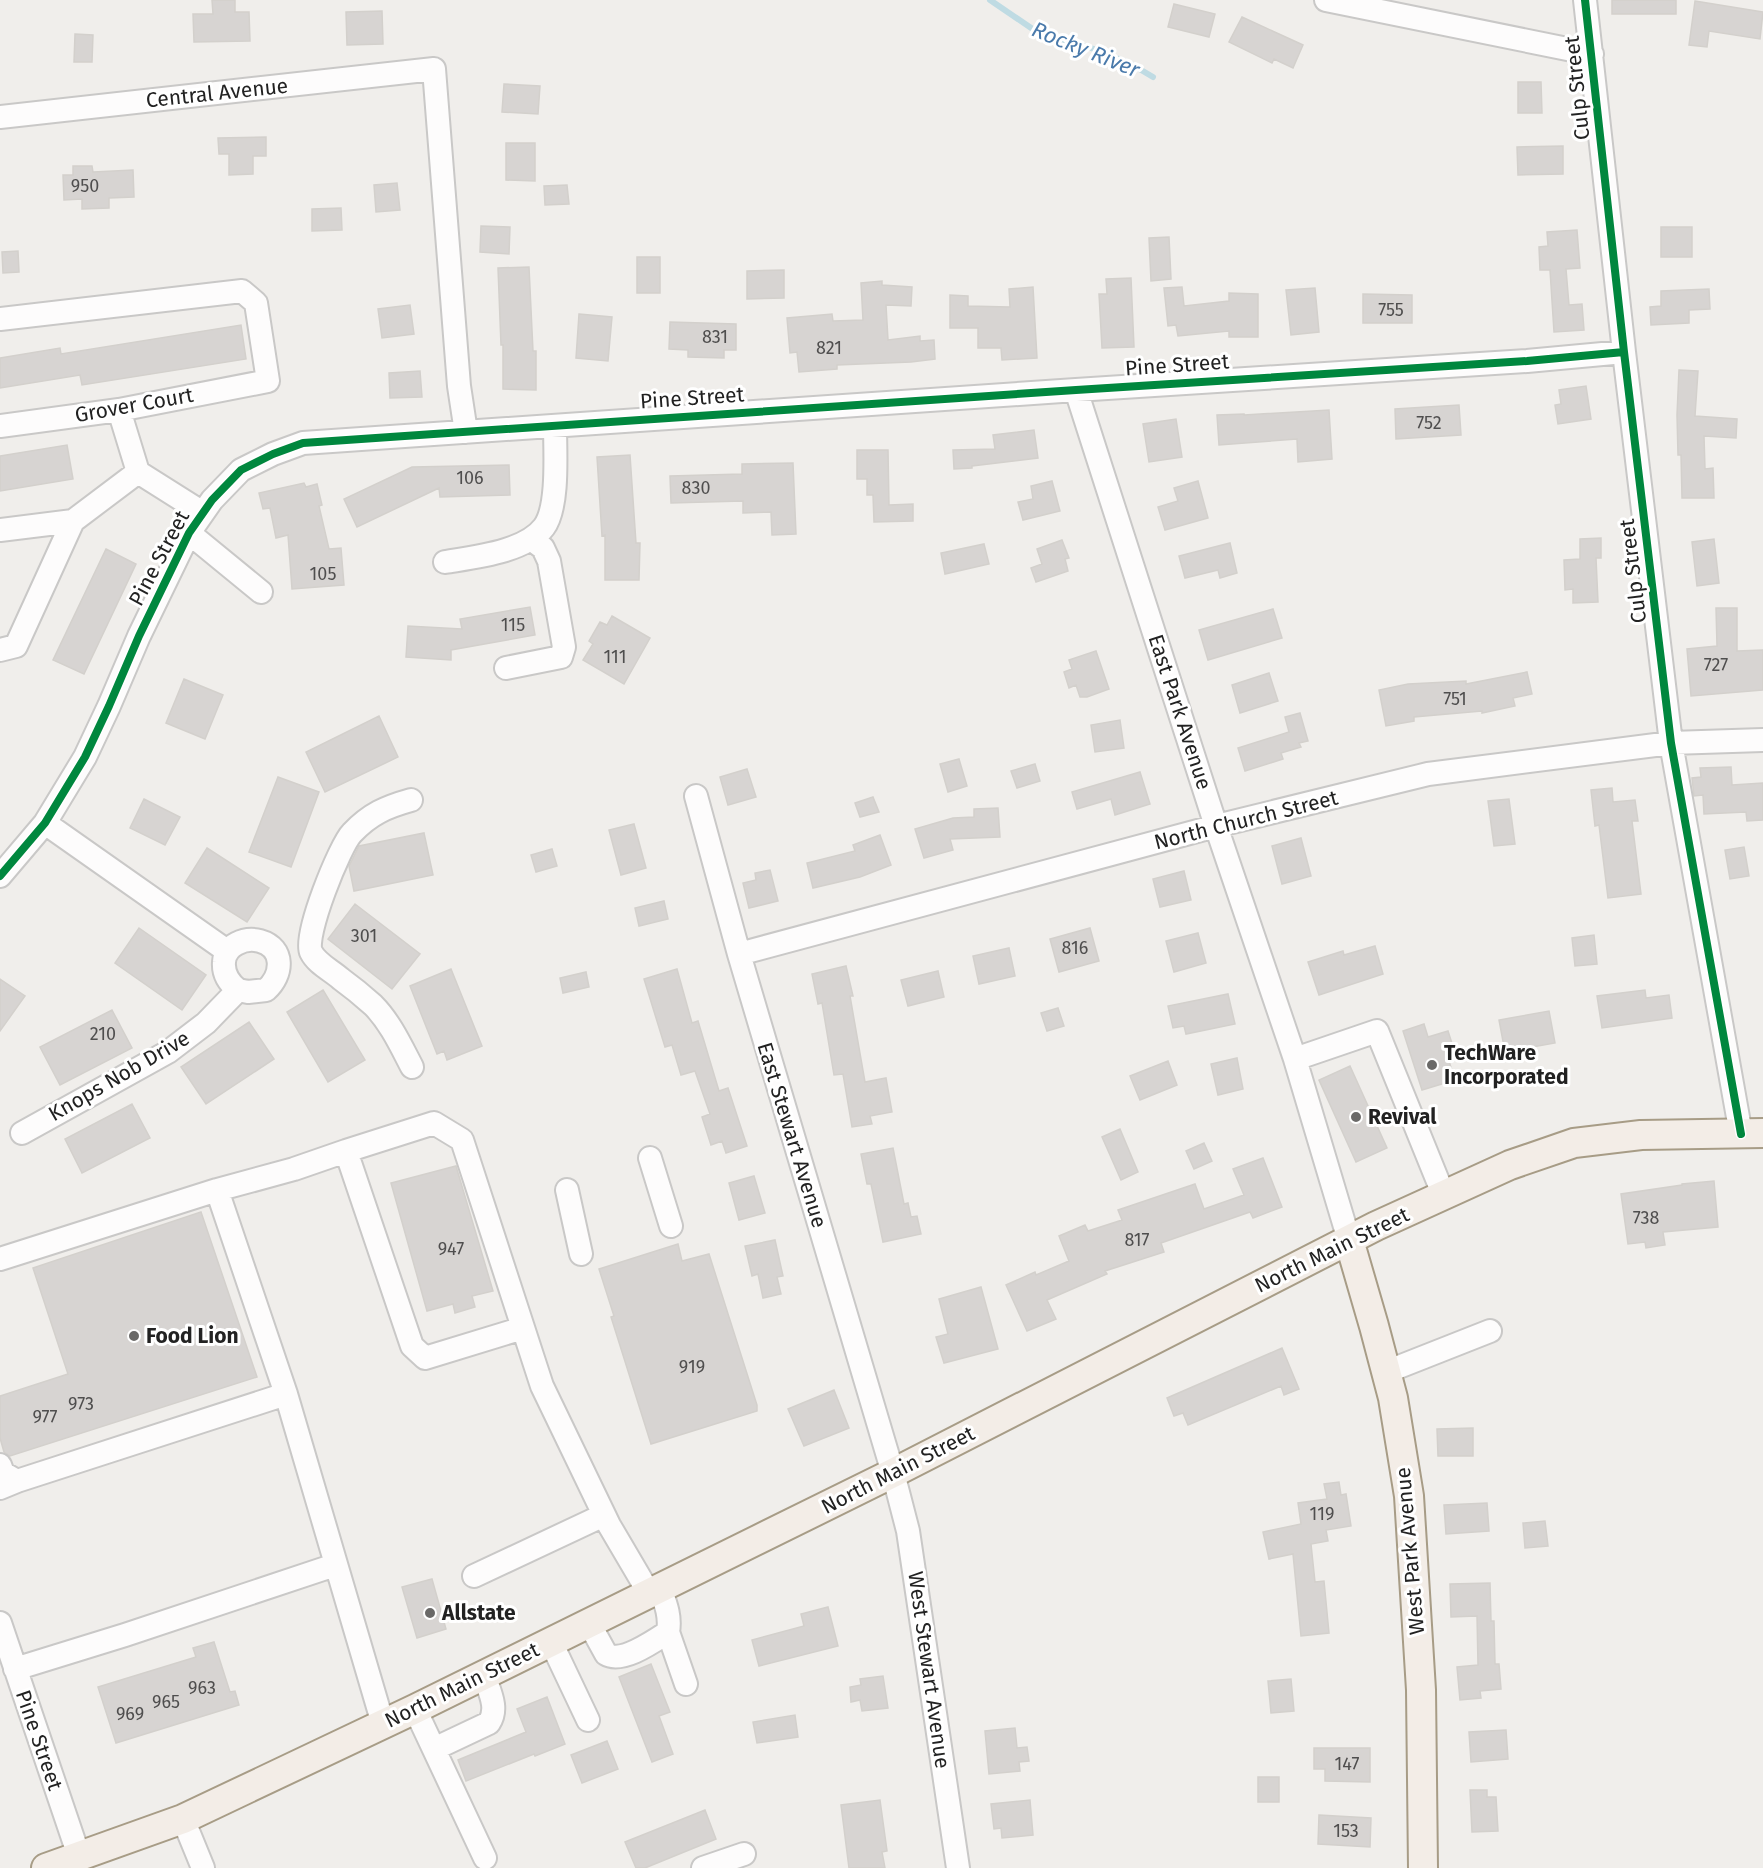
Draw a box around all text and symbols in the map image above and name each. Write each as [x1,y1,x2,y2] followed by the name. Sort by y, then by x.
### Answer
[1028,16,1144,84] water label: Rocky River
[1559,34,1595,141] street label: Culp Street
[145,73,289,113] street label: Central Avenue
[71,175,99,197] house number: 950
[1378,299,1404,321] house number: 755
[702,326,728,348] house number: 831
[816,337,842,359] house number: 821
[1124,348,1230,382] street label: Pine Street
[639,381,745,415] street label: Pine Street
[73,382,196,428] street label: Grover Court
[1416,412,1442,434] house number: 752
[456,467,484,489] house number: 106
[682,477,710,499] house number: 830
[123,505,195,610] street label: Pine Street
[1614,517,1652,625] street label: Culp Street
[310,563,336,585] house number: 105
[501,614,525,636] house number: 115
[1143,631,1217,793] street label: East Park Avenue
[604,646,626,668] house number: 111
[1704,654,1728,676] house number: 727
[1443,688,1467,710] house number: 751
[1151,784,1341,855] street label: North Church Street
[351,925,377,947] house number: 301
[1062,937,1088,959] house number: 816
[90,1023,116,1045] house number: 210
[44,1025,194,1127] street label: Knops Nob Drive
[751,1039,833,1231] street label: East Stewart Avenue
[1444,1040,1569,1090] place label: TechWare Incorporated
[1425,1058,1439,1072] marker: TechWare Incorporated
[1368,1104,1437,1130] place label: Revival
[1349,1110,1363,1124] marker: Revival
[1250,1201,1414,1299] street label: North Main Street
[1633,1207,1659,1229] house number: 738
[1124,1229,1150,1251] house number: 817
[438,1238,464,1260] house number: 947
[146,1323,239,1349] place label: Food Lion
[127,1329,141,1343] marker: Food Lion
[679,1356,705,1378] house number: 919
[68,1393,94,1415] house number: 973
[32,1406,58,1428] house number: 977
[817,1420,979,1520] street label: North Main Street
[1390,1466,1430,1636] street label: West Park Avenue
[1310,1503,1334,1525] house number: 119
[902,1570,956,1770] street label: West Stewart Avenue
[441,1600,516,1626] place label: Allstate
[423,1606,437,1620] marker: Allstate
[380,1636,544,1734] street label: North Main Street
[188,1677,216,1699] house number: 963
[10,1686,68,1794] street label: Pine Street
[152,1691,180,1713] house number: 965
[116,1703,144,1725] house number: 969
[1335,1753,1359,1775] house number: 147
[1333,1820,1359,1842] house number: 153

